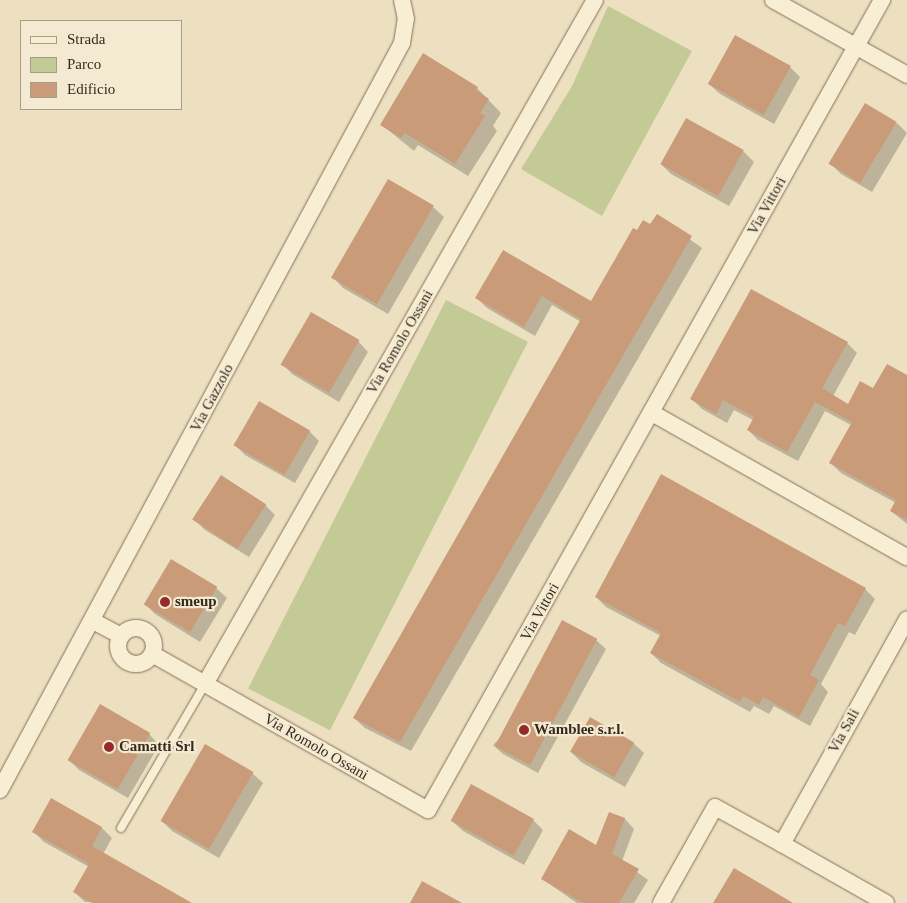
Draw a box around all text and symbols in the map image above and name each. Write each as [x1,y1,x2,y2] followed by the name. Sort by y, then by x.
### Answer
[20,20,182,110] legend
[67,31,105,47] text: Strada
[67,56,101,72] text: Parco
[67,81,115,97] text: Edificio
[744,174,790,238] street label: Via Vittori
[363,287,437,397] street label: Via Romolo Ossani
[187,361,237,435] street label: Via Gazzolo
[517,580,563,644] street label: Via Vittori
[175,593,217,611] place label: smeup
[159,596,171,608] marker: smeup
[825,706,863,756] street label: Via Sali
[261,710,371,784] street label: Via Romolo Ossani
[534,721,624,739] place label: Wamblee s.r.l.
[518,724,530,736] marker: Wamblee s.r.l.
[119,738,194,756] place label: Camatti Srl
[103,741,115,753] marker: Camatti Srl

